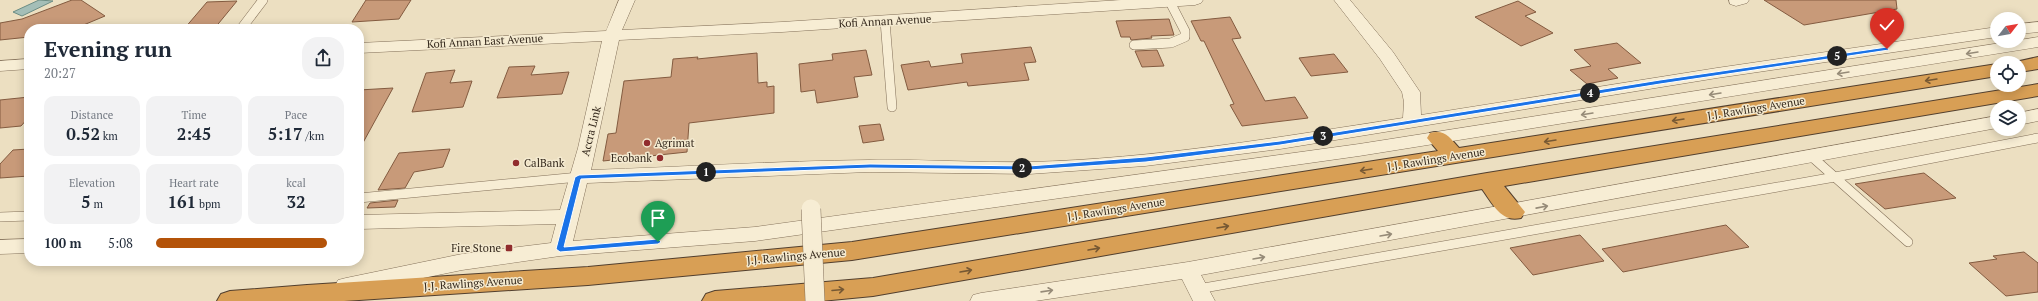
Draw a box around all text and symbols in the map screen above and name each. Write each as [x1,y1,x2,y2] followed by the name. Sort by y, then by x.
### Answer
[1870,8,1904,49] pin
[838,12,932,30] street label: Kofi Annan Avenue
[1990,12,2026,48] north arrow
[1990,12,2026,136] map controls
[1876,14,1898,36] icon: check
[427,31,544,51] street label: Kofi Annan East Avenue
[44,34,172,63] text: Evening run
[302,37,344,79] button: share
[1827,46,1847,66] pin: 5
[1834,49,1840,63] text: 5
[1966,49,1979,57] one-way arrow
[1990,56,2026,92] button: locate
[44,64,76,82] text: 20:27
[1837,69,1850,77] one-way arrow
[1925,76,1938,84] one-way arrow
[1580,83,1600,103] pin: 4
[1587,86,1593,100] text: 4
[1709,90,1722,98] one-way arrow
[1706,93,1806,123] street label: J.J. Rawlings Avenue
[1990,100,2026,136] button: layers
[578,104,604,158] street label: Accra Link
[71,108,113,122] text: Distance
[181,108,207,122] text: Time
[285,108,307,122] text: Pace
[1581,110,1594,118] one-way arrow
[1672,117,1685,125] one-way arrow
[66,122,100,145] text: 0.52
[177,122,211,145] text: 2:45
[268,122,303,145] text: 5:17
[1313,126,1333,146] pin: 3
[100,129,118,143] text: km
[303,129,324,143] text: /km
[1320,129,1326,143] text: 3
[655,136,695,150] place label: Agrimat
[1544,137,1557,145] one-way arrow
[642,138,652,148] marker: Agrimat
[1386,144,1486,174] street label: J.J. Rawlings Avenue
[611,151,652,165] place label: Ecobank
[655,153,665,163] marker: Ecobank
[524,156,565,170] place label: CalBank
[511,158,521,168] marker: CalBank
[1012,158,1032,178] pin: 2
[1019,161,1025,175] text: 2
[696,162,716,182] pin: 1
[703,165,709,179] text: 1
[1360,166,1373,174] one-way arrow
[69,176,115,190] text: Elevation
[169,176,219,190] text: Heart rate
[286,176,306,190] text: kcal
[81,190,91,213] text: 5
[167,190,196,213] text: 161
[286,190,306,213] text: 32
[1066,194,1166,224] street label: J.J. Rawlings Avenue
[91,197,103,211] text: m
[196,197,221,211] text: bpm
[641,201,675,242] pin
[1535,202,1548,210] one-way arrow
[647,207,669,229] icon: arrive
[1216,223,1229,231] one-way arrow
[1380,231,1393,239] one-way arrow
[44,234,82,252] text: 100 m
[108,234,133,252] text: 5:08
[451,241,501,255] place label: Fire Stone
[504,243,514,253] marker: Fire Stone
[746,245,846,267] street label: J.J. Rawlings Avenue
[1088,245,1101,253] one-way arrow
[1252,254,1265,262] one-way arrow
[959,267,972,275] one-way arrow
[423,273,523,293] street label: J.J. Rawlings Avenue
[831,287,844,294] one-way arrow
[1040,287,1053,295] one-way arrow

